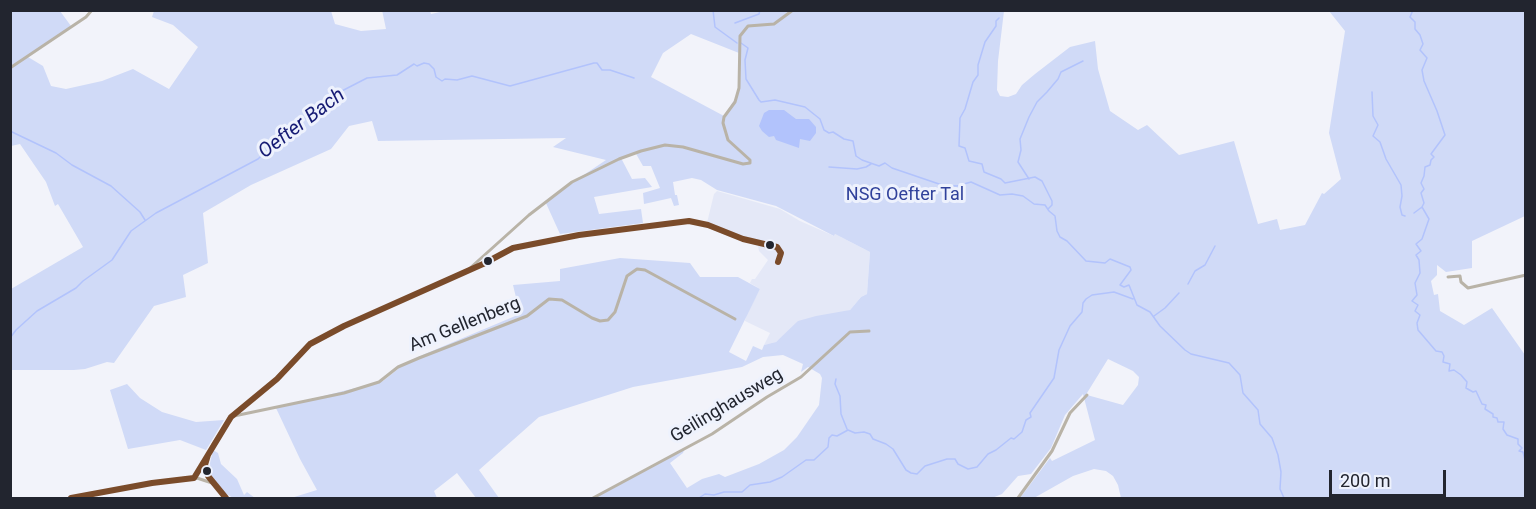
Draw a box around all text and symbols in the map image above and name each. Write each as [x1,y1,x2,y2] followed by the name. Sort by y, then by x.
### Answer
[254,84,350,164] water label: Oefter Bach
[846,184,964,206] park label: NSG Oefter Tal
[764,239,776,251] unlabelled marker
[482,255,494,267] unlabelled marker
[406,293,524,357] street label: Am Gellenberg
[667,364,787,448] street label: Geilinghausweg
[1332,458,1449,496] scale bar
[201,465,213,477] unlabelled marker
[1340,470,1391,491] text: 200 m

